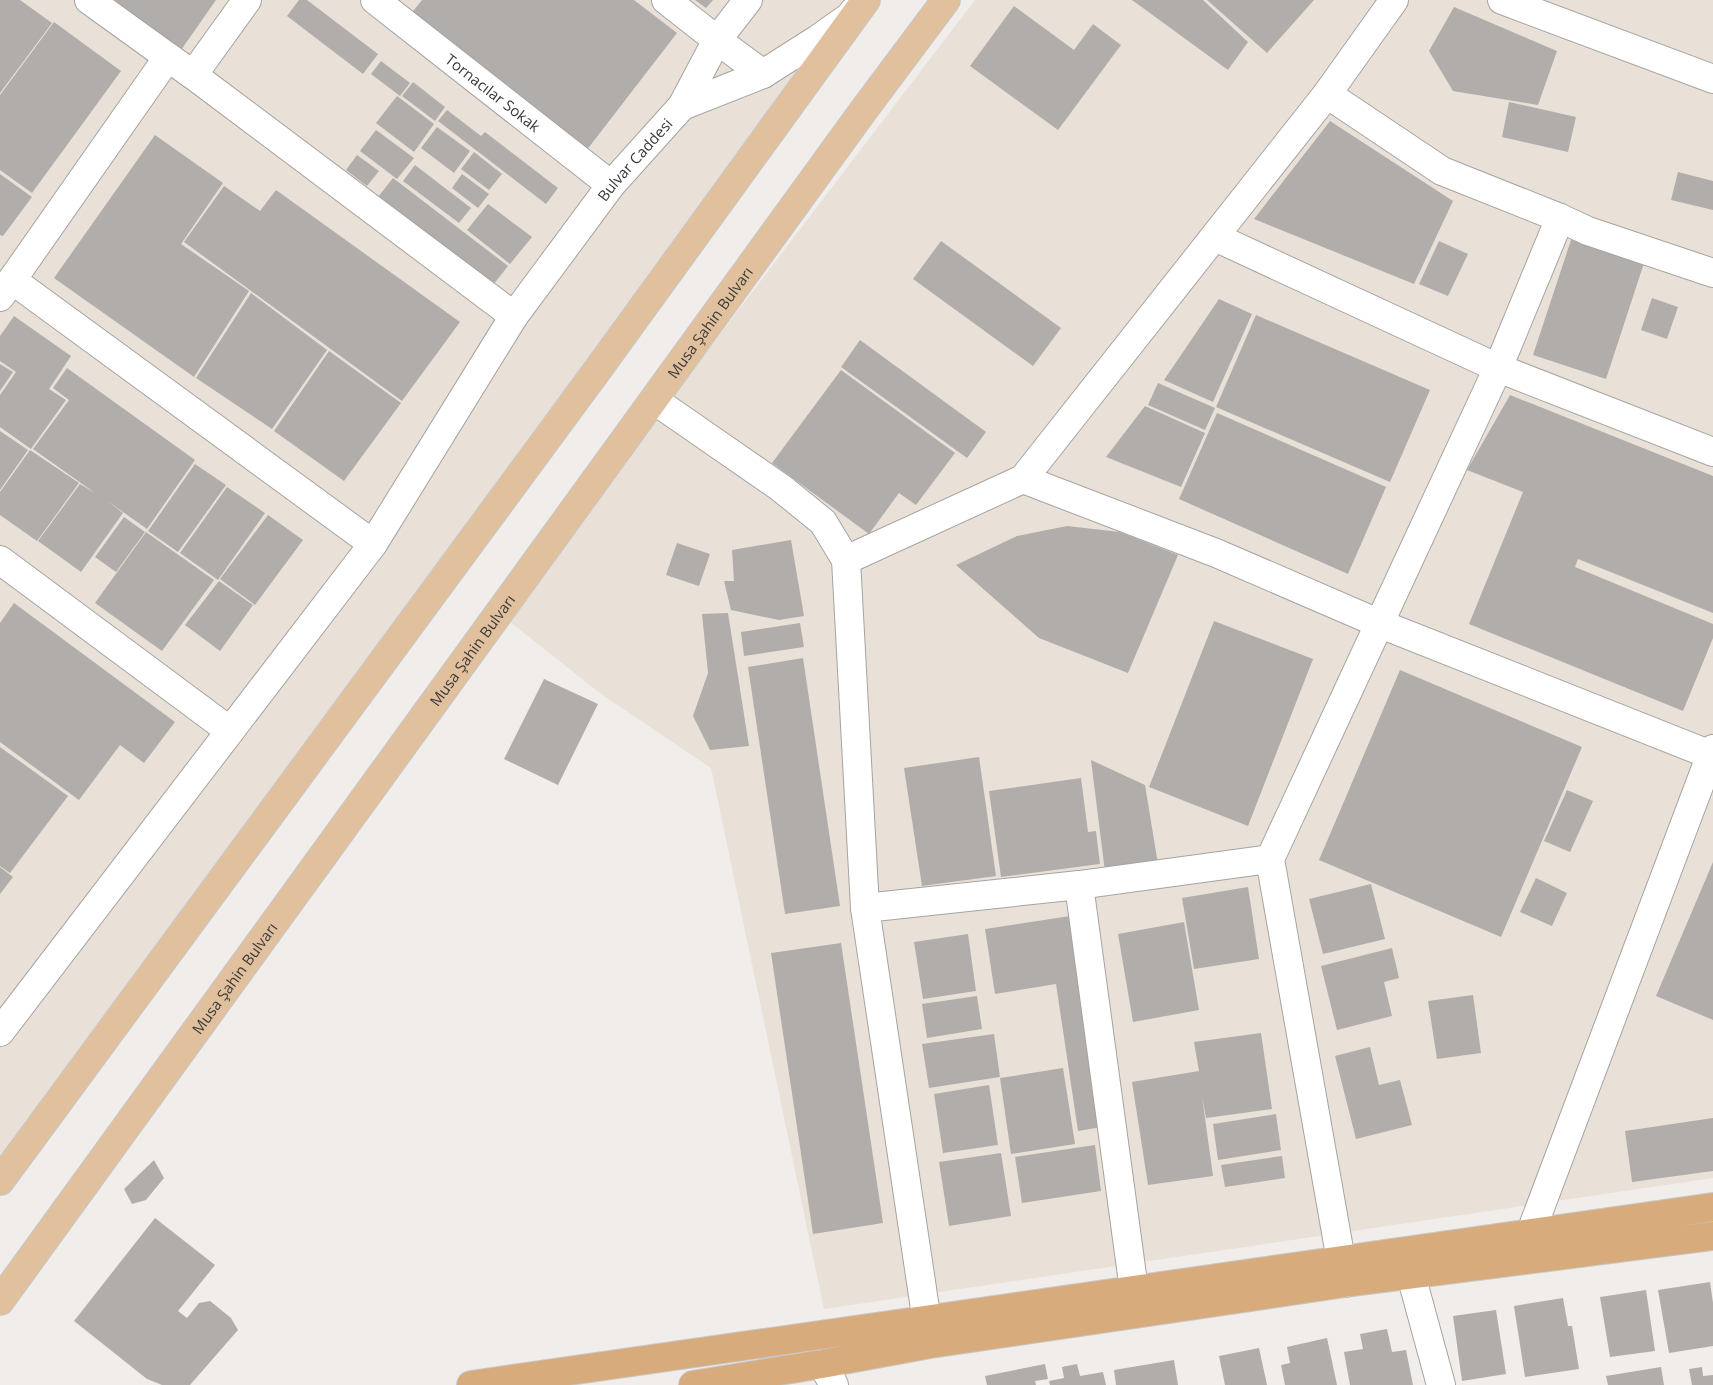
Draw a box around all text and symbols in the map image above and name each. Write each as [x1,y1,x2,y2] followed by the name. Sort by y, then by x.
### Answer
[441,49,545,136] street label: Tornacılar Sokak
[593,114,676,205] street label: Bulvar Caddesi
[663,262,757,382] street label: Musa Şahin Bulvarı
[425,590,519,710] street label: Musa Şahin Bulvarı
[187,918,281,1038] street label: Musa Şahin Bulvarı

